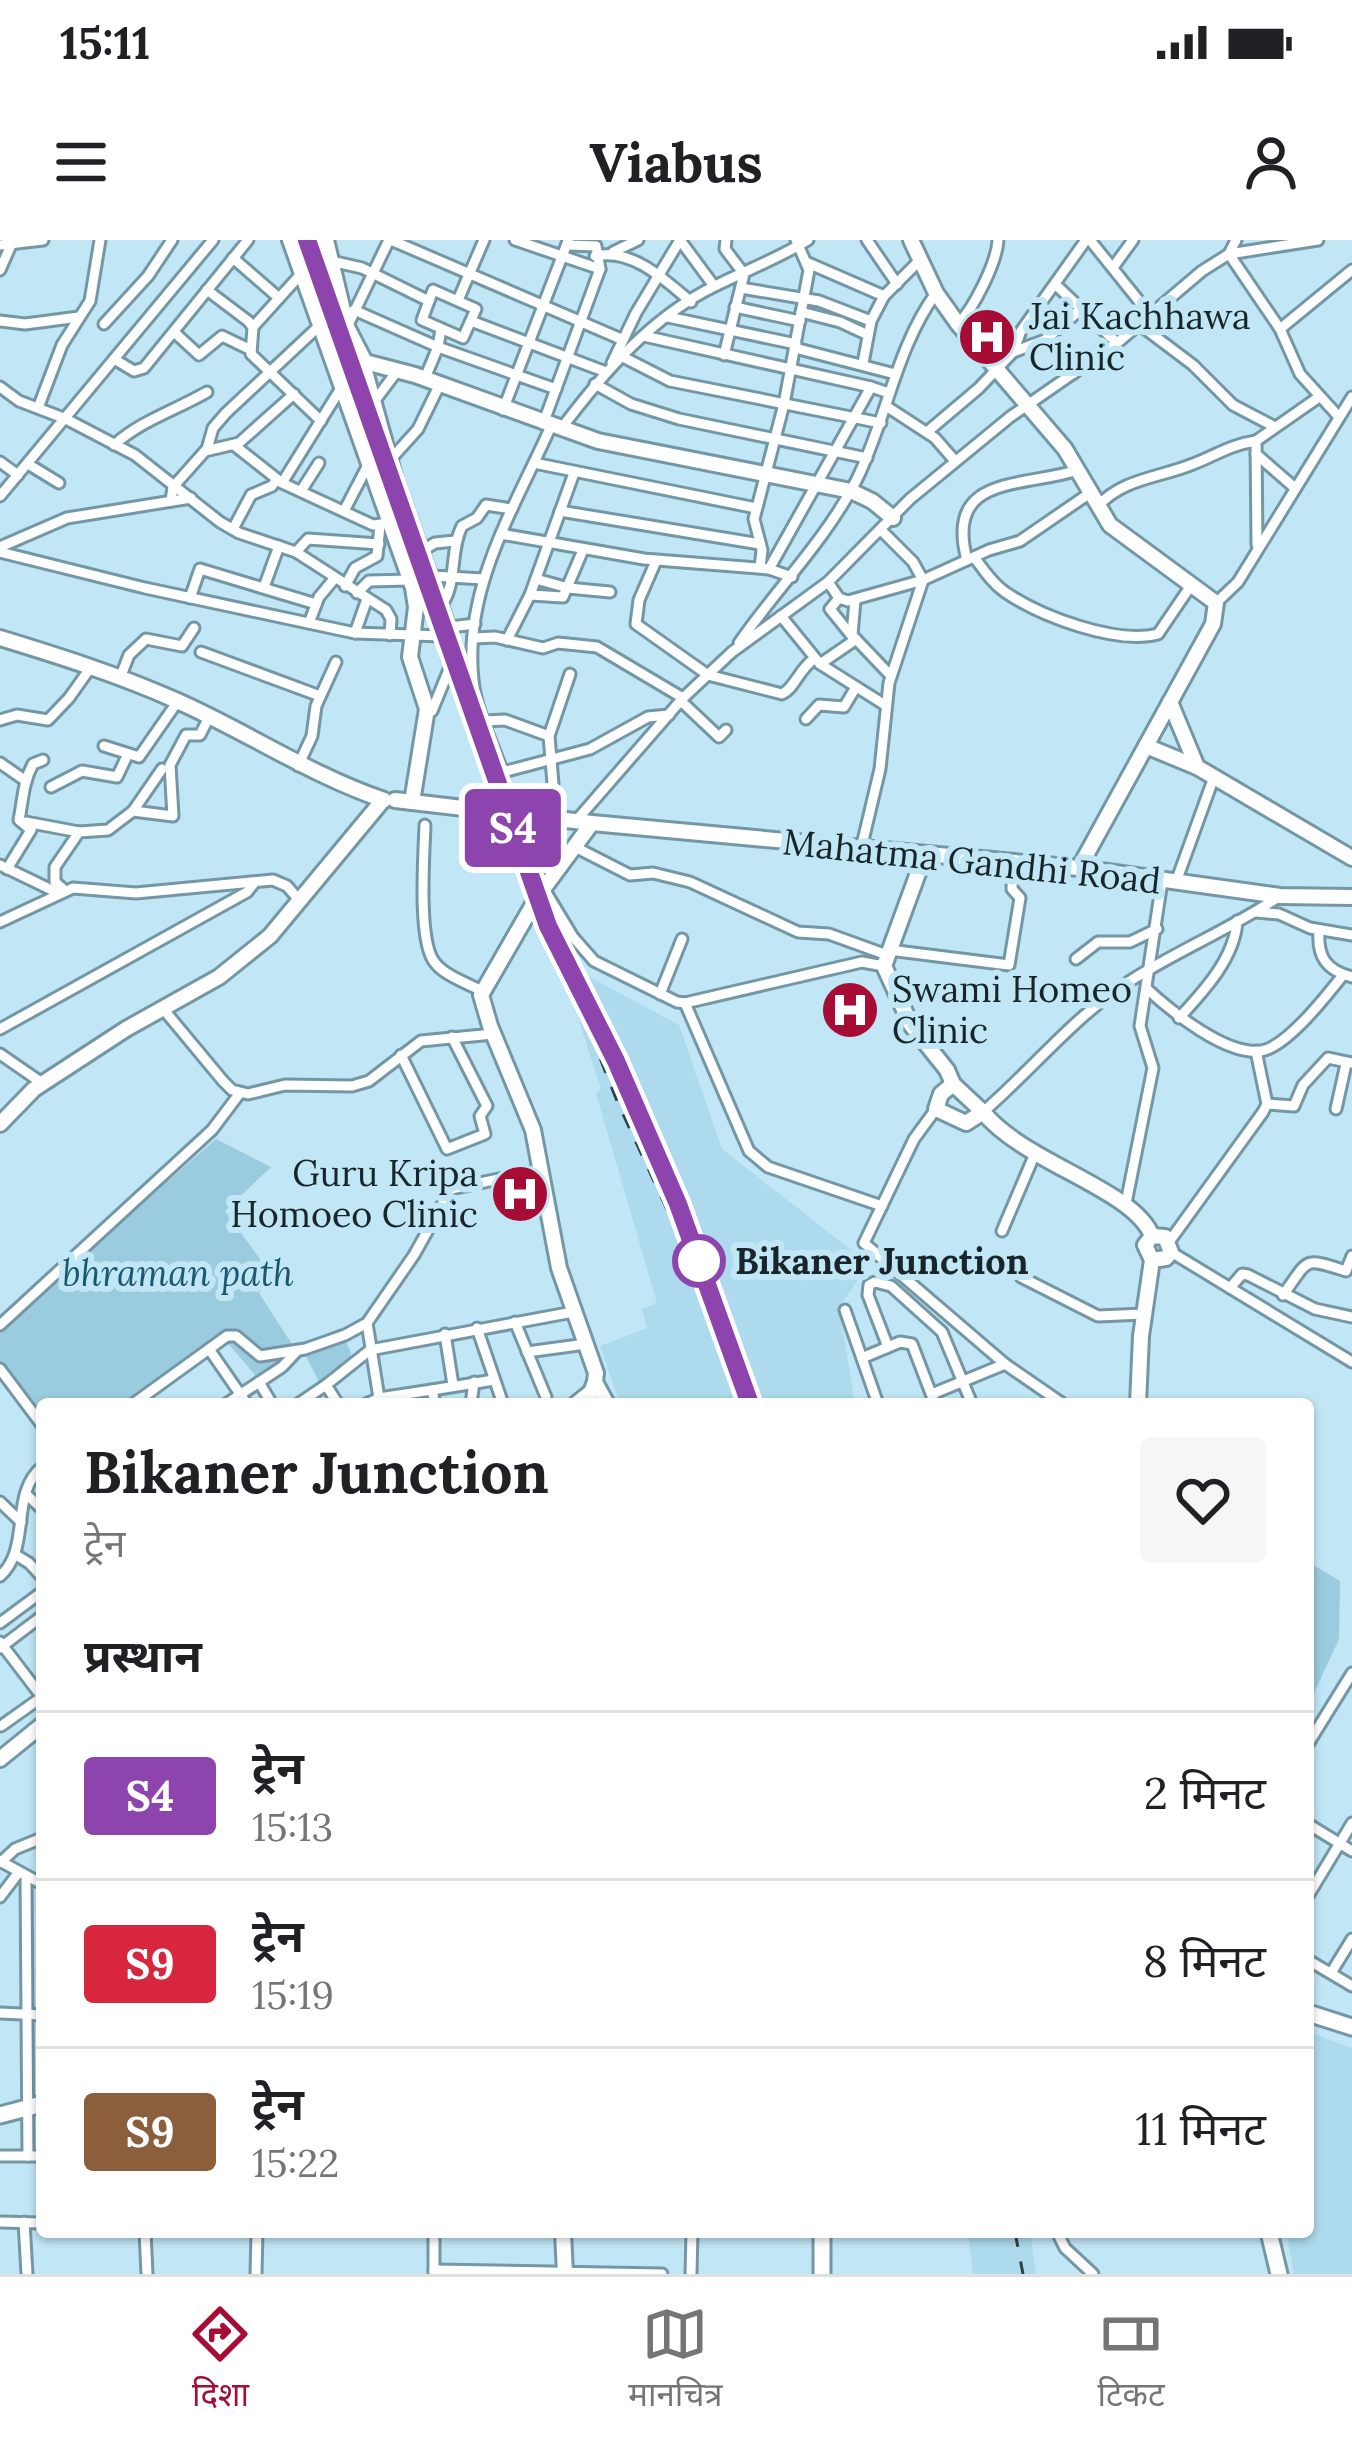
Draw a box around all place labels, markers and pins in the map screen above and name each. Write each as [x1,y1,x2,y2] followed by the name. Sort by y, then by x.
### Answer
[1028,293,1251,380] place label: Jai Kachhawa Clinic
[956,306,1018,368] hospital icon: Jai Kachhawa Clinic
[892,966,1132,1053] place label: Swami Homeo Clinic
[819,979,881,1041] hospital icon: Swami Homeo Clinic
[230,1150,478,1237] place label: Guru Kripa Homoeo Clinic
[489,1163,551,1225] hospital icon: Guru Kripa Homoeo Clinic
[674,1236,724,1286] marker: Bikaner Junction
[735,1238,1029,1284] place label: Bikaner Junction

